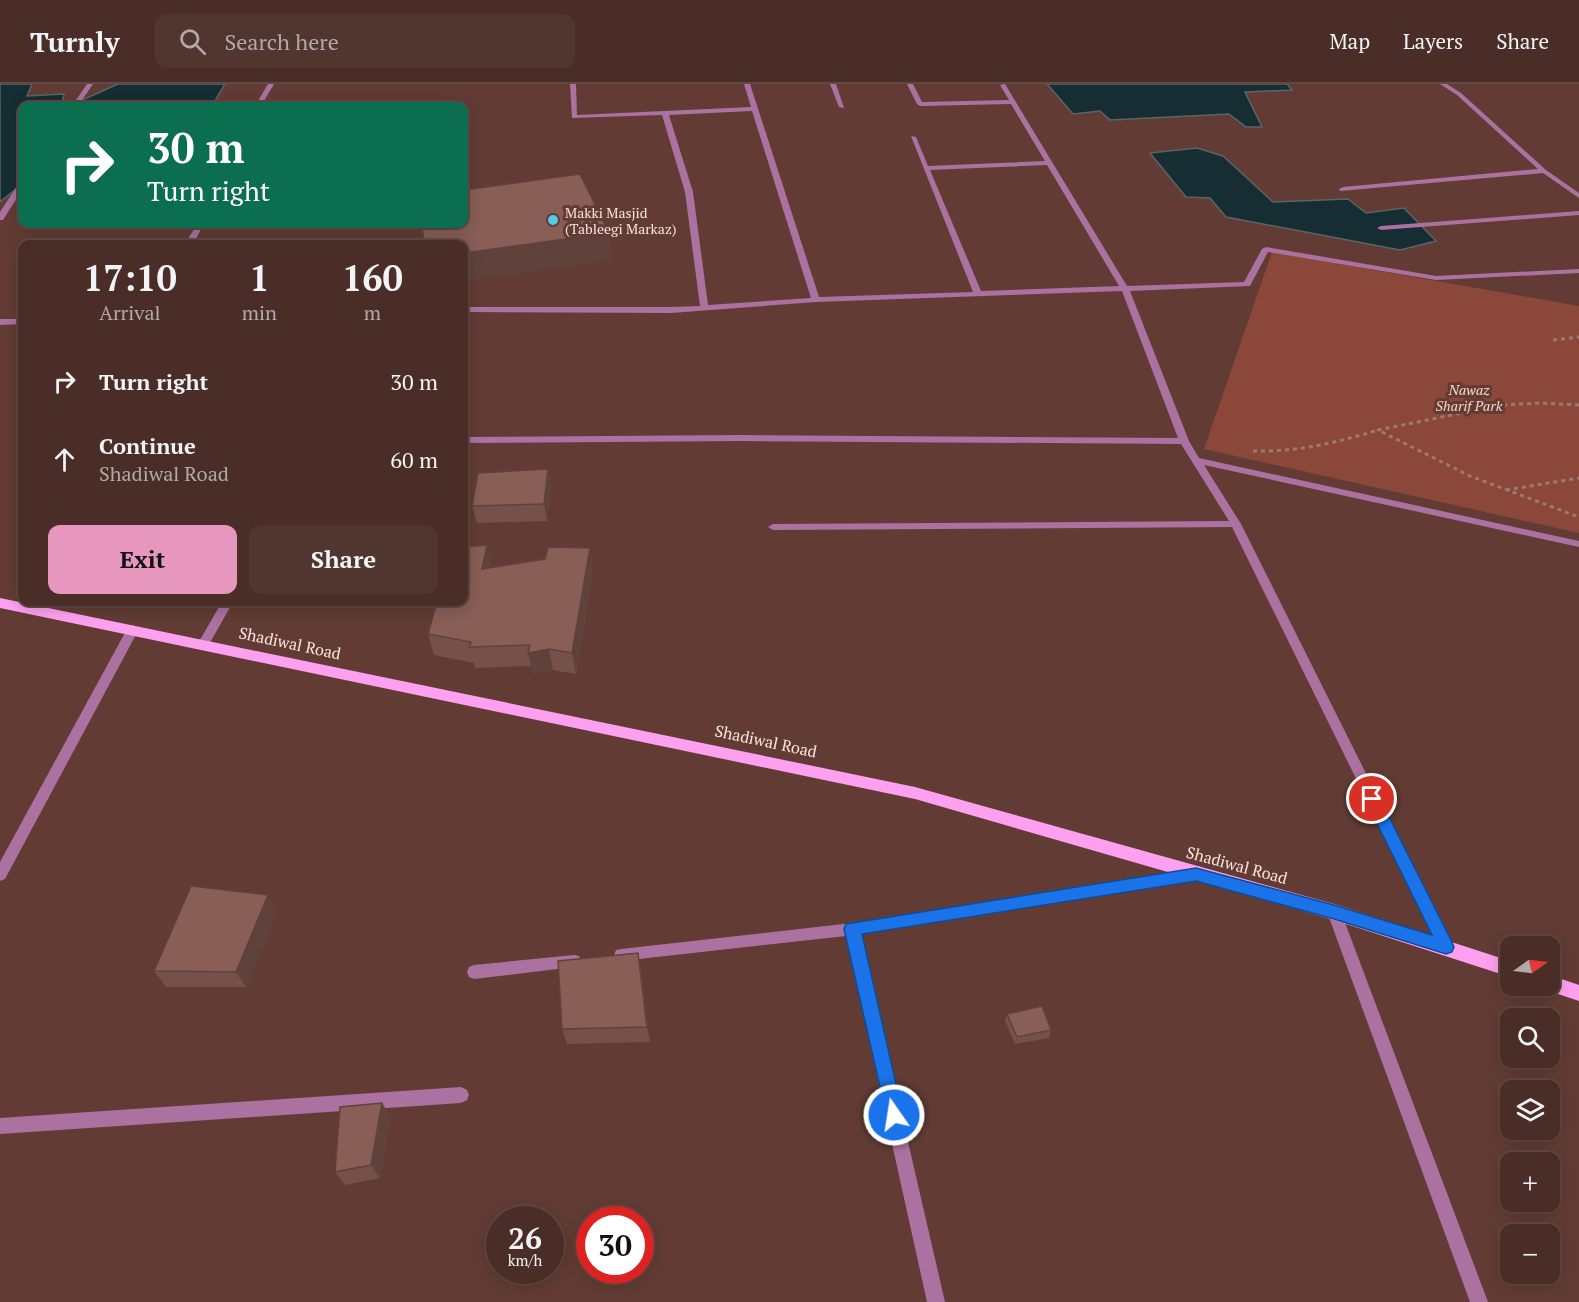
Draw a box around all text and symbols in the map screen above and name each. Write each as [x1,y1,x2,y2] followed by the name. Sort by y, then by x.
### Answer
[155,14,575,68] search box
[30,23,119,60] text: Turnly
[176,25,209,58] icon: search
[224,27,339,56] text: Search here
[1329,27,1370,55] text: Map
[1403,27,1463,55] text: Layers
[1496,27,1549,55] text: Share
[147,119,245,175] text: 30 m
[48,126,126,204] icon: right
[147,173,270,209] text: Turn right
[565,203,677,238] place label: Makki Masjid (Tableegi Markaz)
[546,213,560,227] marker: Makki Masjid (Tableegi Markaz)
[83,254,177,301] text: 17:10
[249,254,270,301] text: 1
[342,254,403,301] text: 160
[99,299,161,326] text: Arrival
[242,299,277,326] text: min
[364,299,381,326] text: m
[48,365,81,398] icon: right
[99,367,208,396] text: Turn right
[390,367,438,396] text: 30 m
[1436,380,1503,415] park label: Nawaz Sharif Park
[99,431,196,460] text: Continue
[48,443,81,476] icon: ahead
[390,445,438,474] text: 60 m
[99,460,229,487] text: Shadiwal Road
[48,525,237,594] button: Exit
[249,525,438,594] button: Share
[237,621,343,665] street label: Shadiwal Road
[713,719,819,763] street label: Shadiwal Road
[1346,773,1397,824] pin
[1355,782,1388,815] icon: arrive
[1184,841,1290,889] street label: Shadiwal Road
[1500,936,1560,996] north arrow
[1500,936,1560,1284] map controls
[1500,1008,1560,1068] button: search
[1500,1080,1560,1140] button: layers
[862,1083,926,1147] position arrow
[1500,1152,1560,1212] button: +
[576,1206,654,1284] speed limit sign: 30
[508,1218,542,1258] text: 26
[1500,1224,1560,1284] button: −
[508,1250,542,1270] text: km/h

